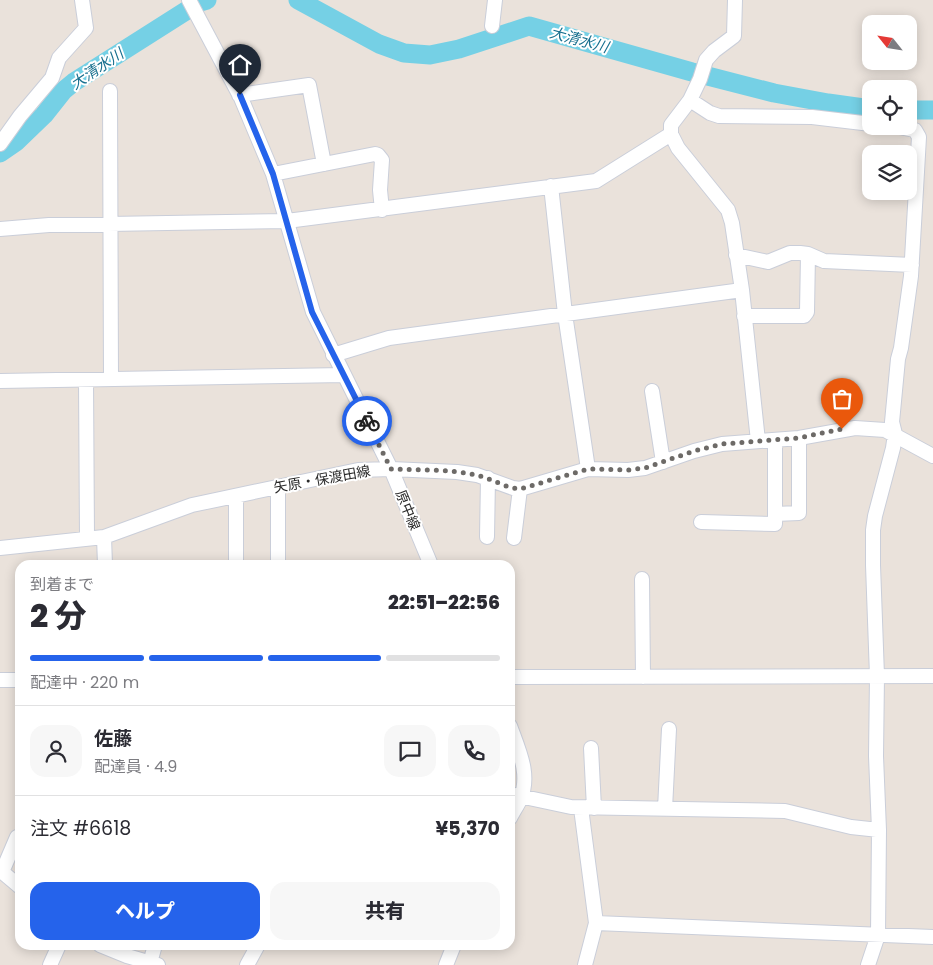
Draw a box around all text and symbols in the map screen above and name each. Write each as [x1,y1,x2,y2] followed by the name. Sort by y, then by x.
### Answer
[862,15,918,70] north arrow
[862,15,917,200] map controls
[547,22,613,58] water label: 大清水川
[66,42,129,94] water label: 大清水川
[219,44,261,95] pin
[226,51,254,79] icon: home
[862,80,917,135] button: locate
[862,145,917,200] button: layers
[821,378,863,429] pin
[828,385,856,413] icon: bag
[342,396,392,446] courier
[353,407,381,435] icon: bike
[272,461,372,497] street label: 矢原・保渡田線
[391,487,425,533] street label: 原中線
[30,573,94,596] text: 到着まで
[388,589,500,616] text: 22:51–22:56
[30,593,86,638] text: 2 分
[30,671,139,694] text: 配達中 · 220 m
[30,725,82,777] button: person
[94,725,132,752] text: 佐藤
[384,725,436,777] button: chat
[448,725,500,777] button: phone
[94,755,177,778] text: 配達員 · 4.9
[30,815,131,842] text: 注文 #6618
[435,815,500,842] text: ¥5,370
[30,882,260,940] button: ヘルプ
[270,882,500,940] button: 共有

